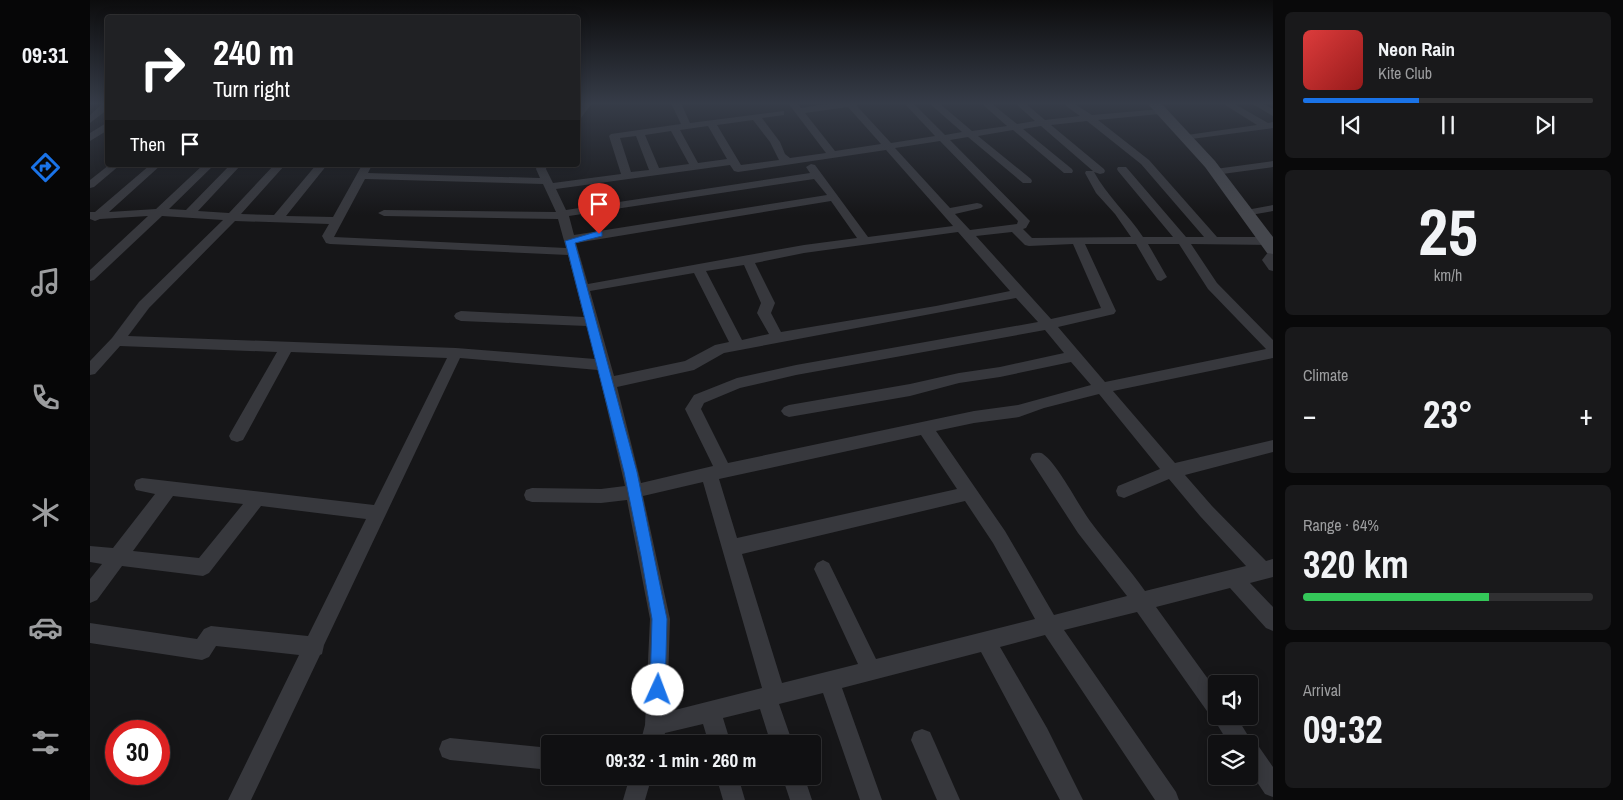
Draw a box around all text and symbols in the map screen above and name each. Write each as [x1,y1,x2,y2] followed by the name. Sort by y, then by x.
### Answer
[213,29,294,76] text: 240 m
[130,35,195,100] icon: right
[1378,36,1455,62] text: Neon Rain
[22,40,68,70] text: 09:31
[1378,62,1432,84] text: Kite Club
[213,74,290,104] text: Turn right
[1337,111,1365,139] icon: previous
[1434,111,1462,139] icon: pause
[1531,111,1559,139] icon: next
[176,130,204,158] icon: arrive
[130,131,166,157] text: Then
[28,150,63,185] icon: directions
[578,183,620,234] pin
[1418,188,1478,275] text: 25
[585,190,613,218] icon: arrive
[1434,264,1462,286] text: km/h
[28,265,63,300] icon: music
[1303,364,1348,386] text: Climate
[28,380,63,415] icon: phone
[1423,389,1473,440] text: 23°
[1303,396,1316,434] text: −
[1580,396,1593,434] text: +
[28,495,63,530] icon: climate
[1303,514,1379,536] text: Range · 64%
[1303,539,1409,590] text: 320 km
[28,610,63,645] icon: car
[631,663,683,715] position arrow
[1208,675,1258,785] map controls
[1208,675,1258,725] button: sound
[1303,679,1341,701] text: Arrival
[1303,704,1383,755] text: 09:32
[105,720,170,785] speed limit sign: 30
[28,725,63,760] icon: filters
[1208,735,1258,785] button: layers
[606,747,756,773] text: 09:32 · 1 min · 260 m

